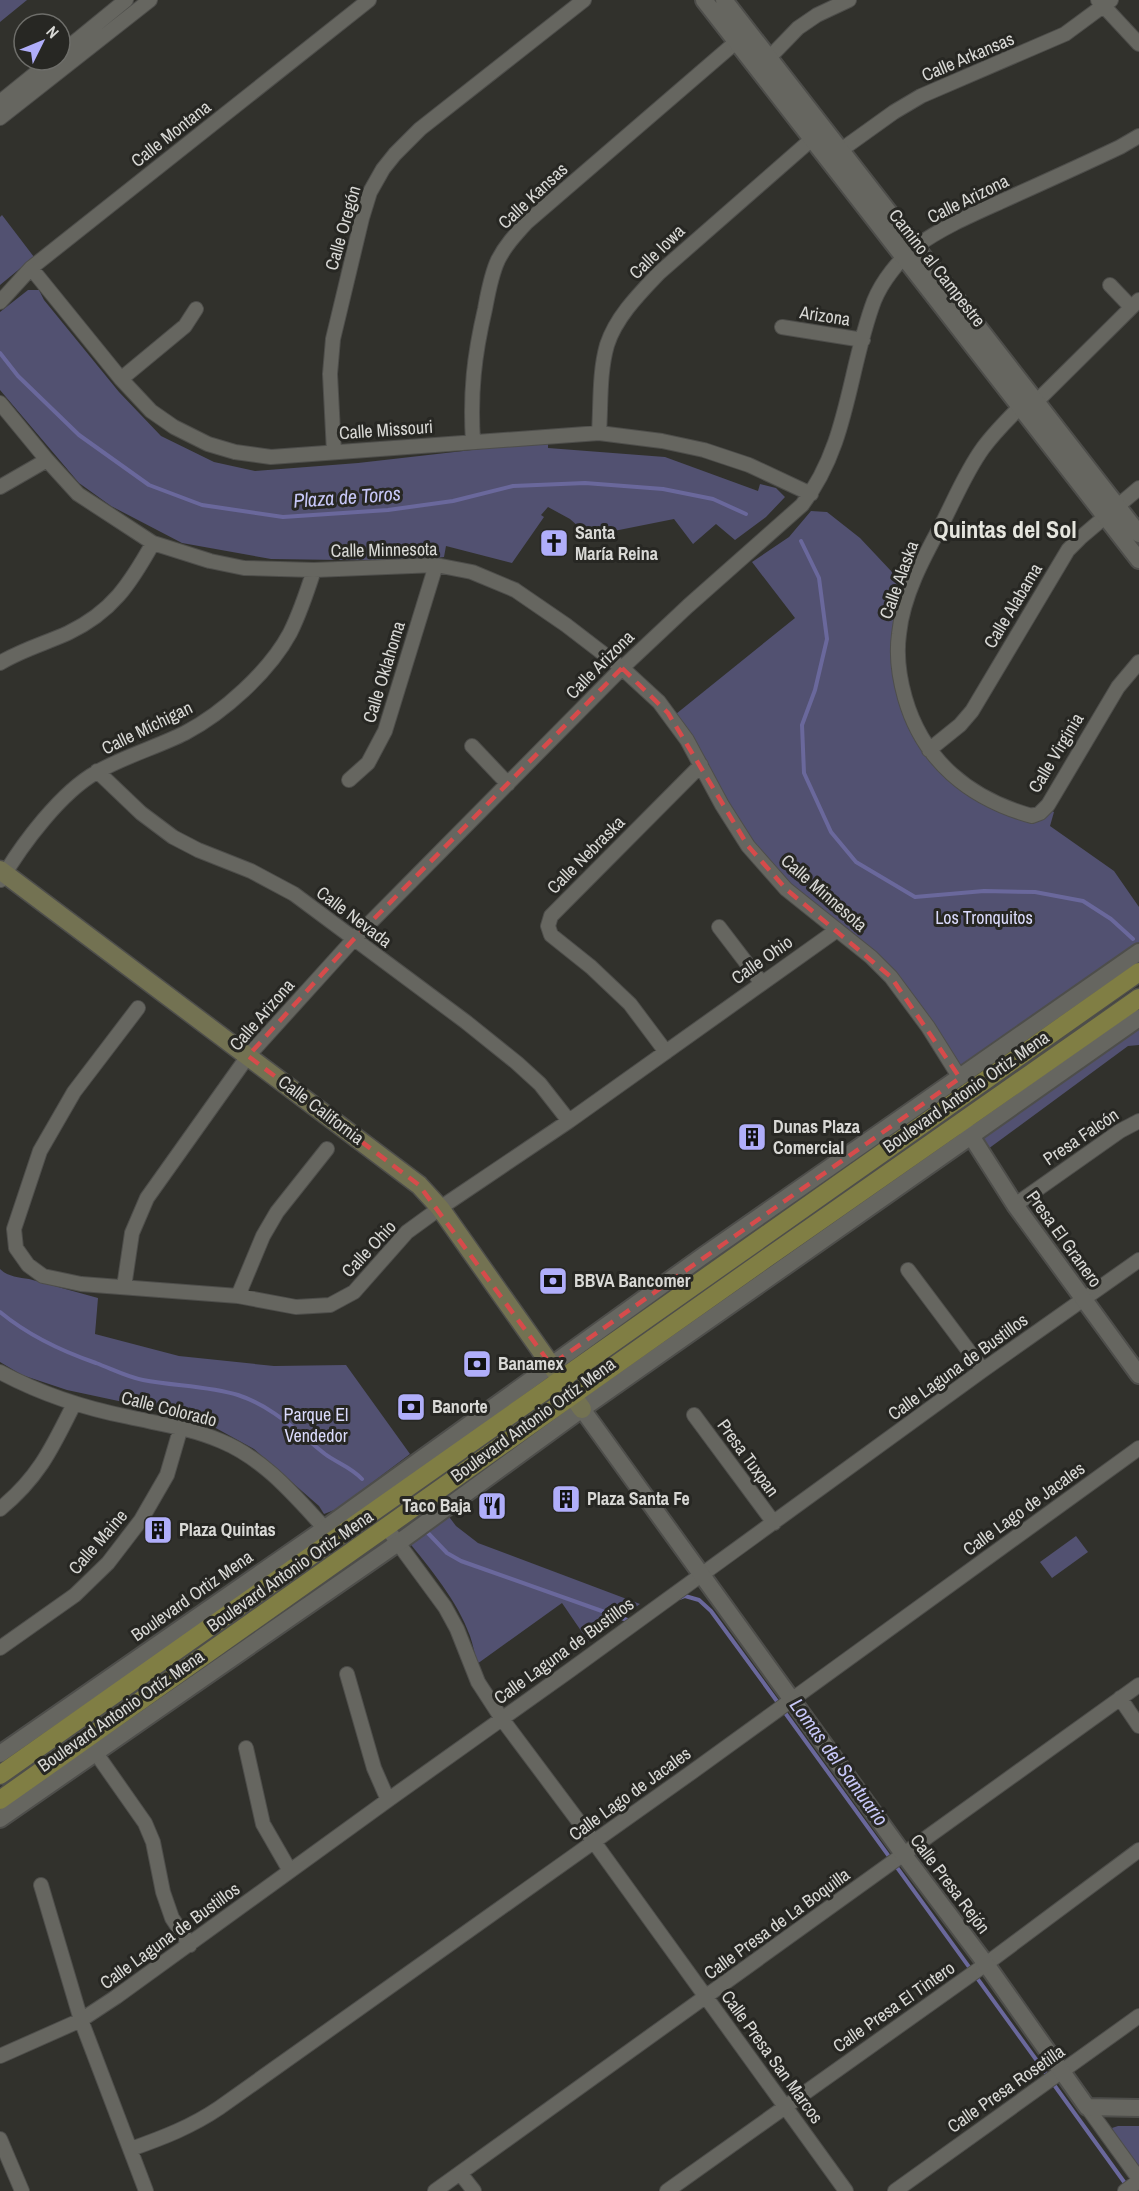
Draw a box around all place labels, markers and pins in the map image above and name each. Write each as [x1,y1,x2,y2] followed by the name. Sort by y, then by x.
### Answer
[575,520,659,566] place label: Santa María Reina
[538,527,570,559] church icon: Santa María Reina
[773,1114,861,1160] place label: Dunas Plaza Comercial
[736,1121,768,1153] building icon: Dunas Plaza Comercial
[537,1265,569,1297] bank icon: BBVA Bancomer
[574,1268,691,1293] place label: BBVA Bancomer
[461,1348,493,1380] bank icon: Banamex
[498,1351,564,1376] place label: Banamex
[395,1391,427,1423] bank icon: Banorte
[432,1394,488,1419] place label: Banorte
[550,1483,582,1515] building icon: Plaza Santa Fe
[587,1486,690,1511] place label: Plaza Santa Fe
[476,1490,508,1522] restaurant icon: Taco Baja
[402,1493,472,1518] place label: Taco Baja
[142,1514,174,1546] building icon: Plaza Quintas
[179,1517,276,1542] place label: Plaza Quintas

